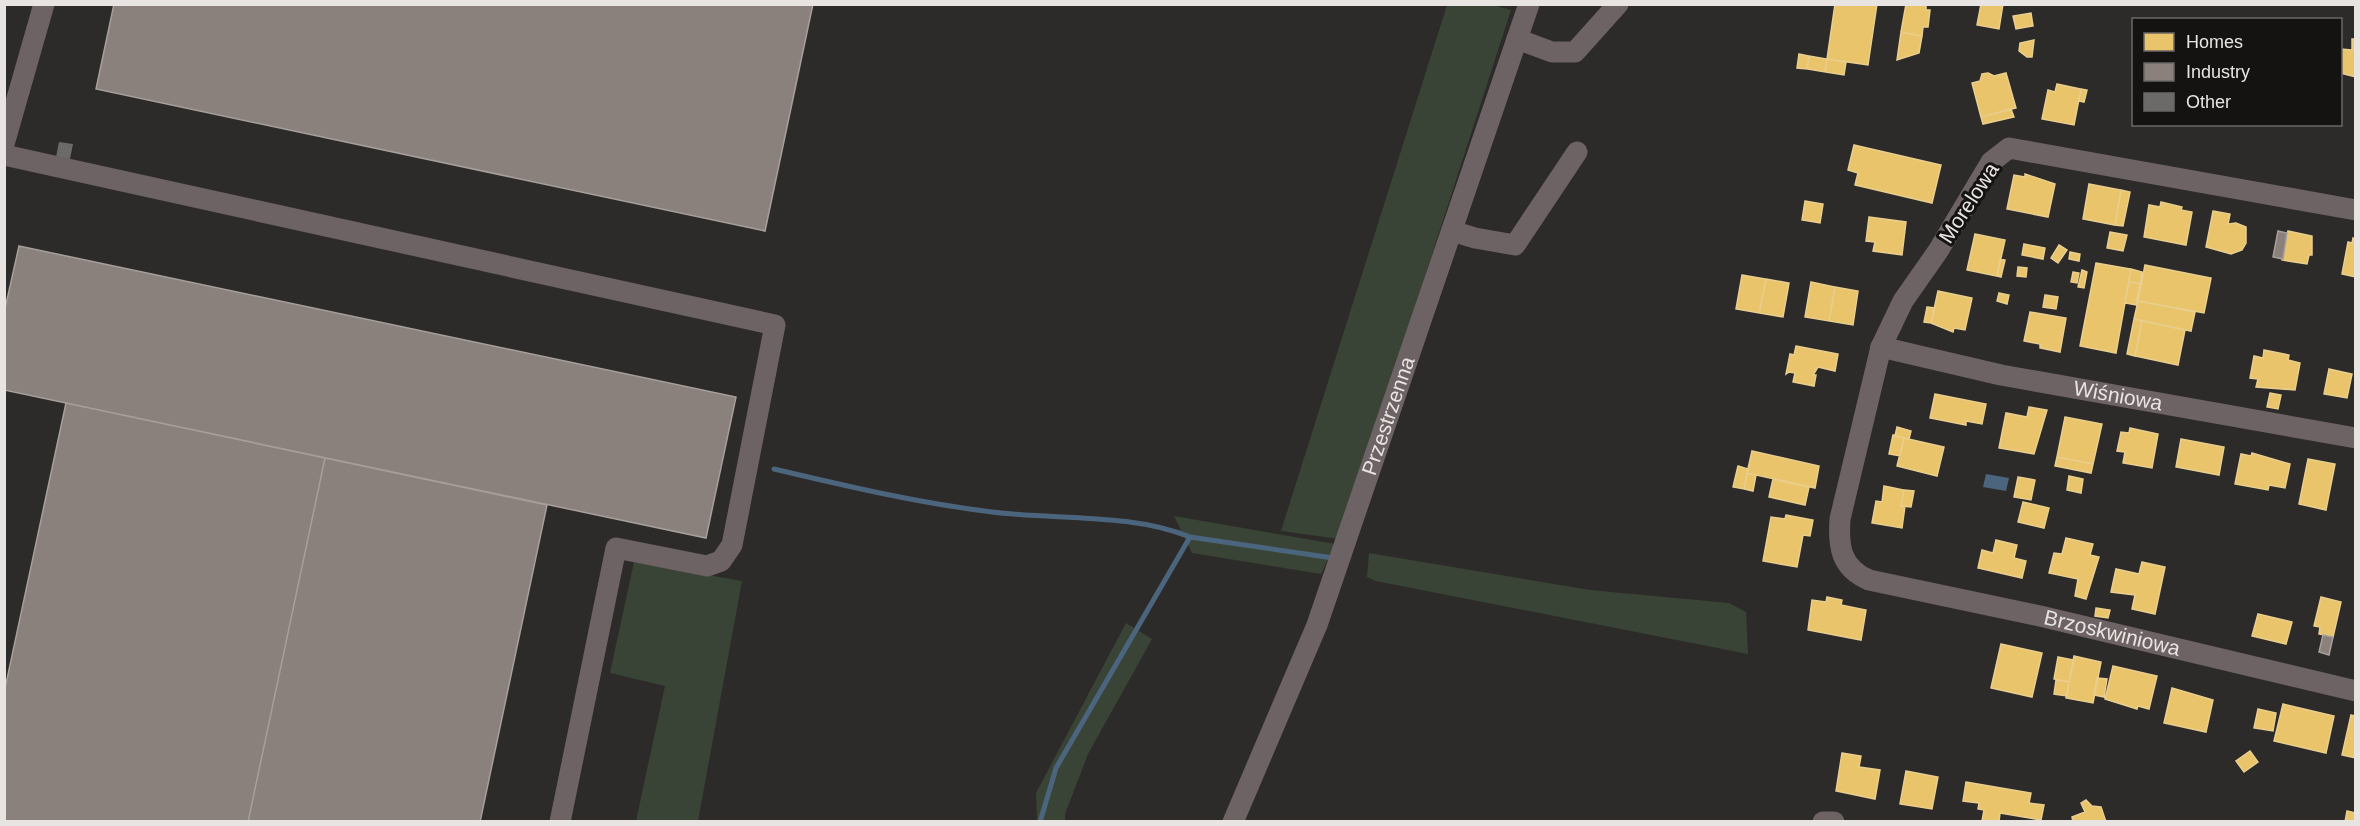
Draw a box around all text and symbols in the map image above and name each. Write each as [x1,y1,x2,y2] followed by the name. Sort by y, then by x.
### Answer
[2132,18,2342,126] legend
[2186,32,2243,52] text: Homes
[2186,62,2250,82] text: Industry
[2186,92,2231,112] text: Other
[1934,158,2003,247] street label: Morelowa
[1357,353,1419,478] street label: Przestrzenna
[2072,376,2165,414] street label: Wiśniowa
[2042,605,2183,660] street label: Brzoskwiniowa

